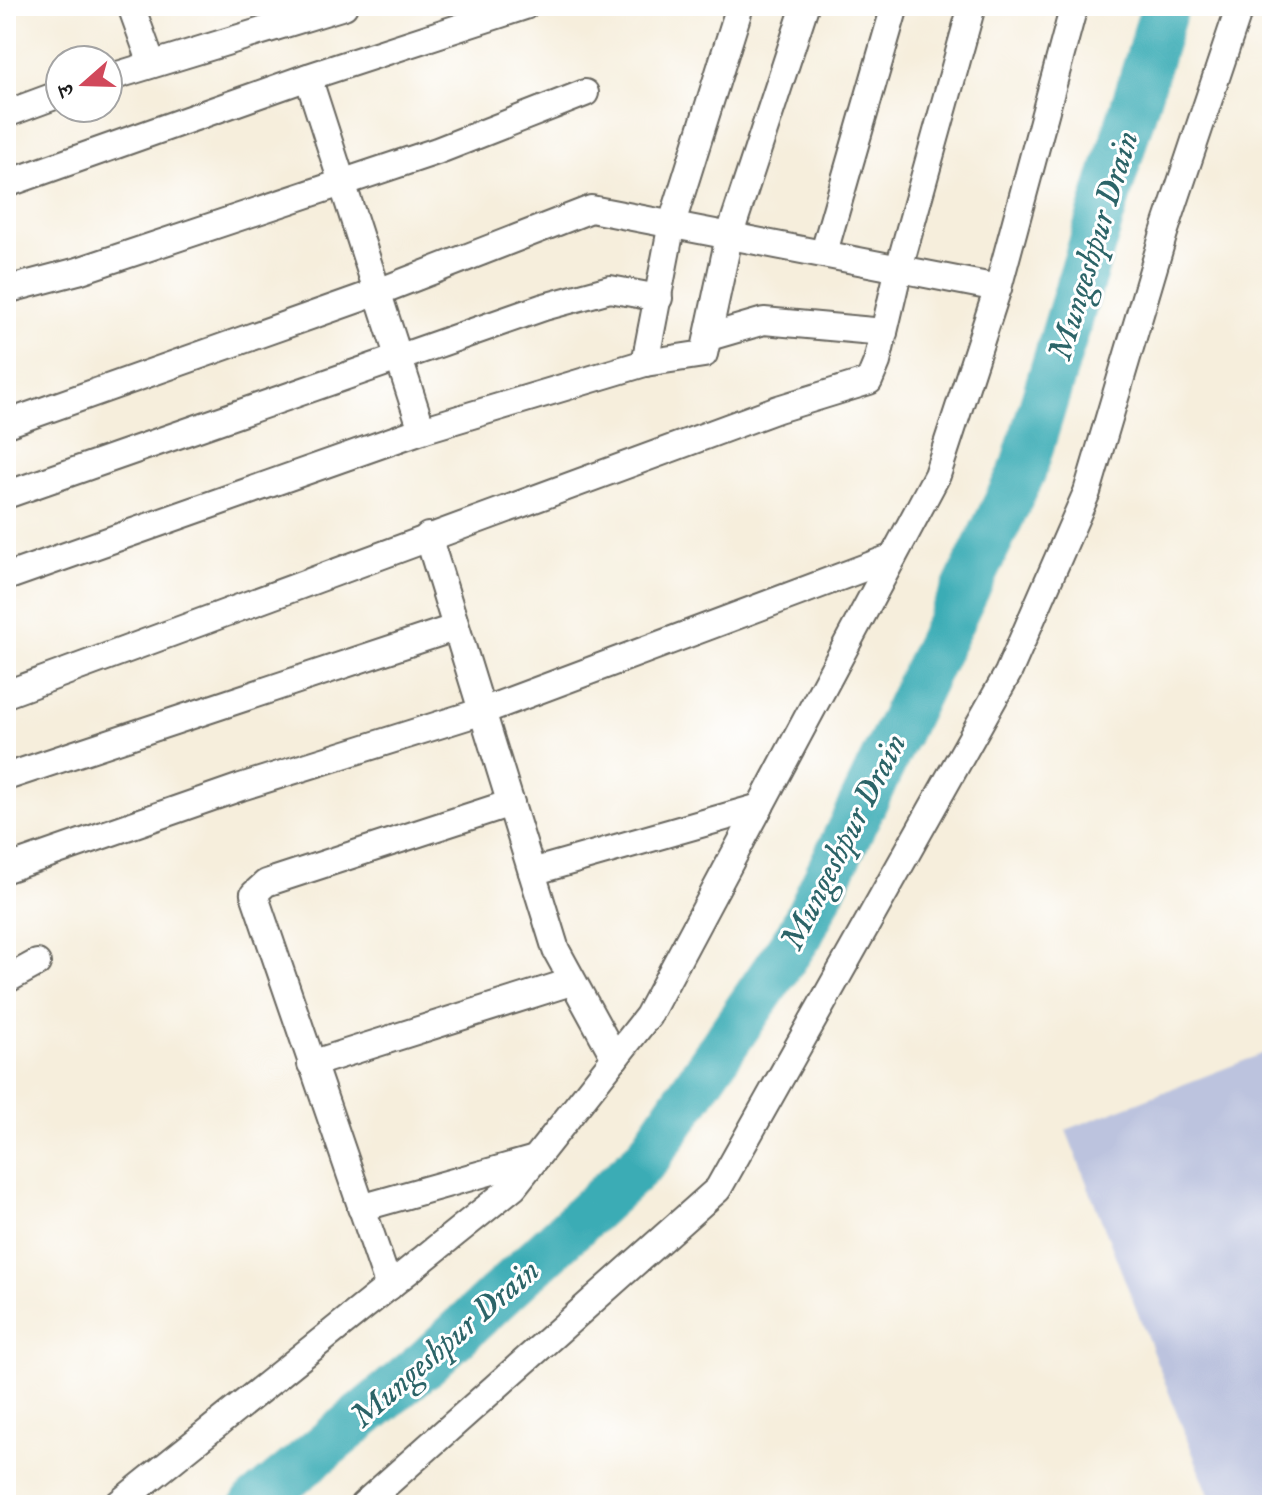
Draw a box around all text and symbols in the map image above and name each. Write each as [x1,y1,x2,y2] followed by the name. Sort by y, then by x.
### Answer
[44,44,124,124] north arrow
[51,78,83,102] text: उ
[1039,126,1150,366] water label: Mungeshpur Drain
[771,726,917,958] water label: Mungeshpur Drain
[342,1250,549,1438] water label: Mungeshpur Drain

